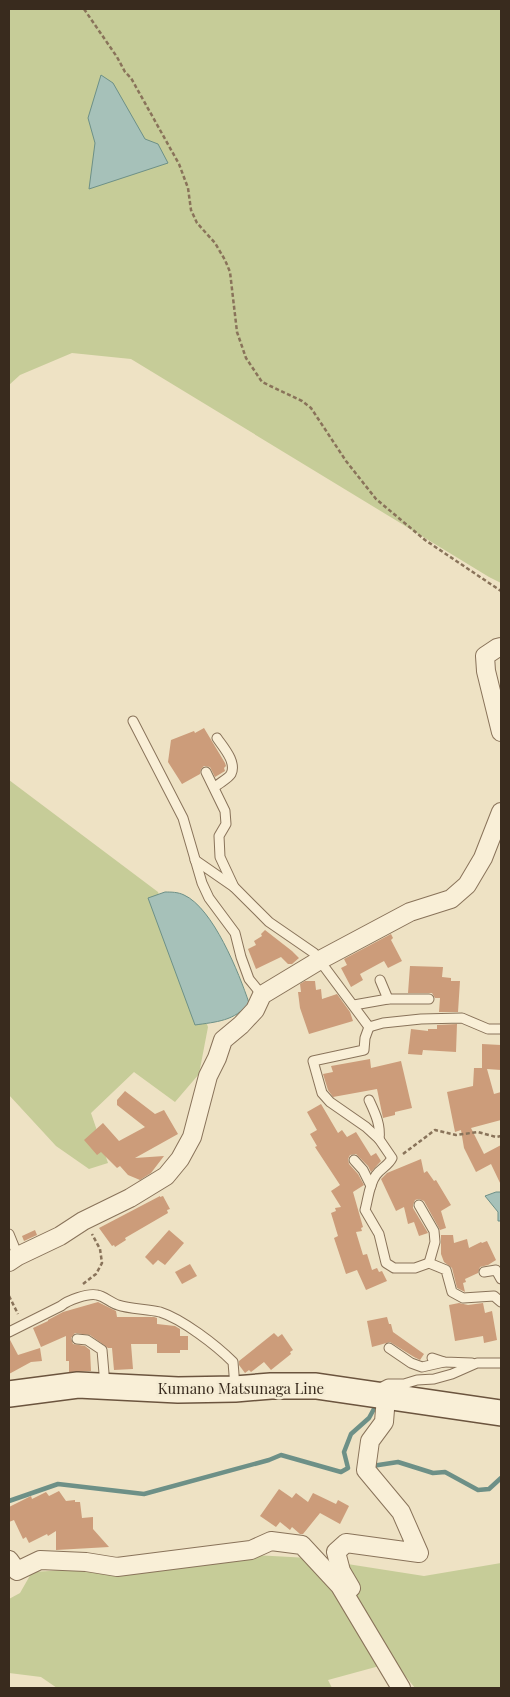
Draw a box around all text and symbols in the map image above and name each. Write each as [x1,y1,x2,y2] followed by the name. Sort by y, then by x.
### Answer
[158,1378,324,1398] street label: Kumano Matsunaga Line

